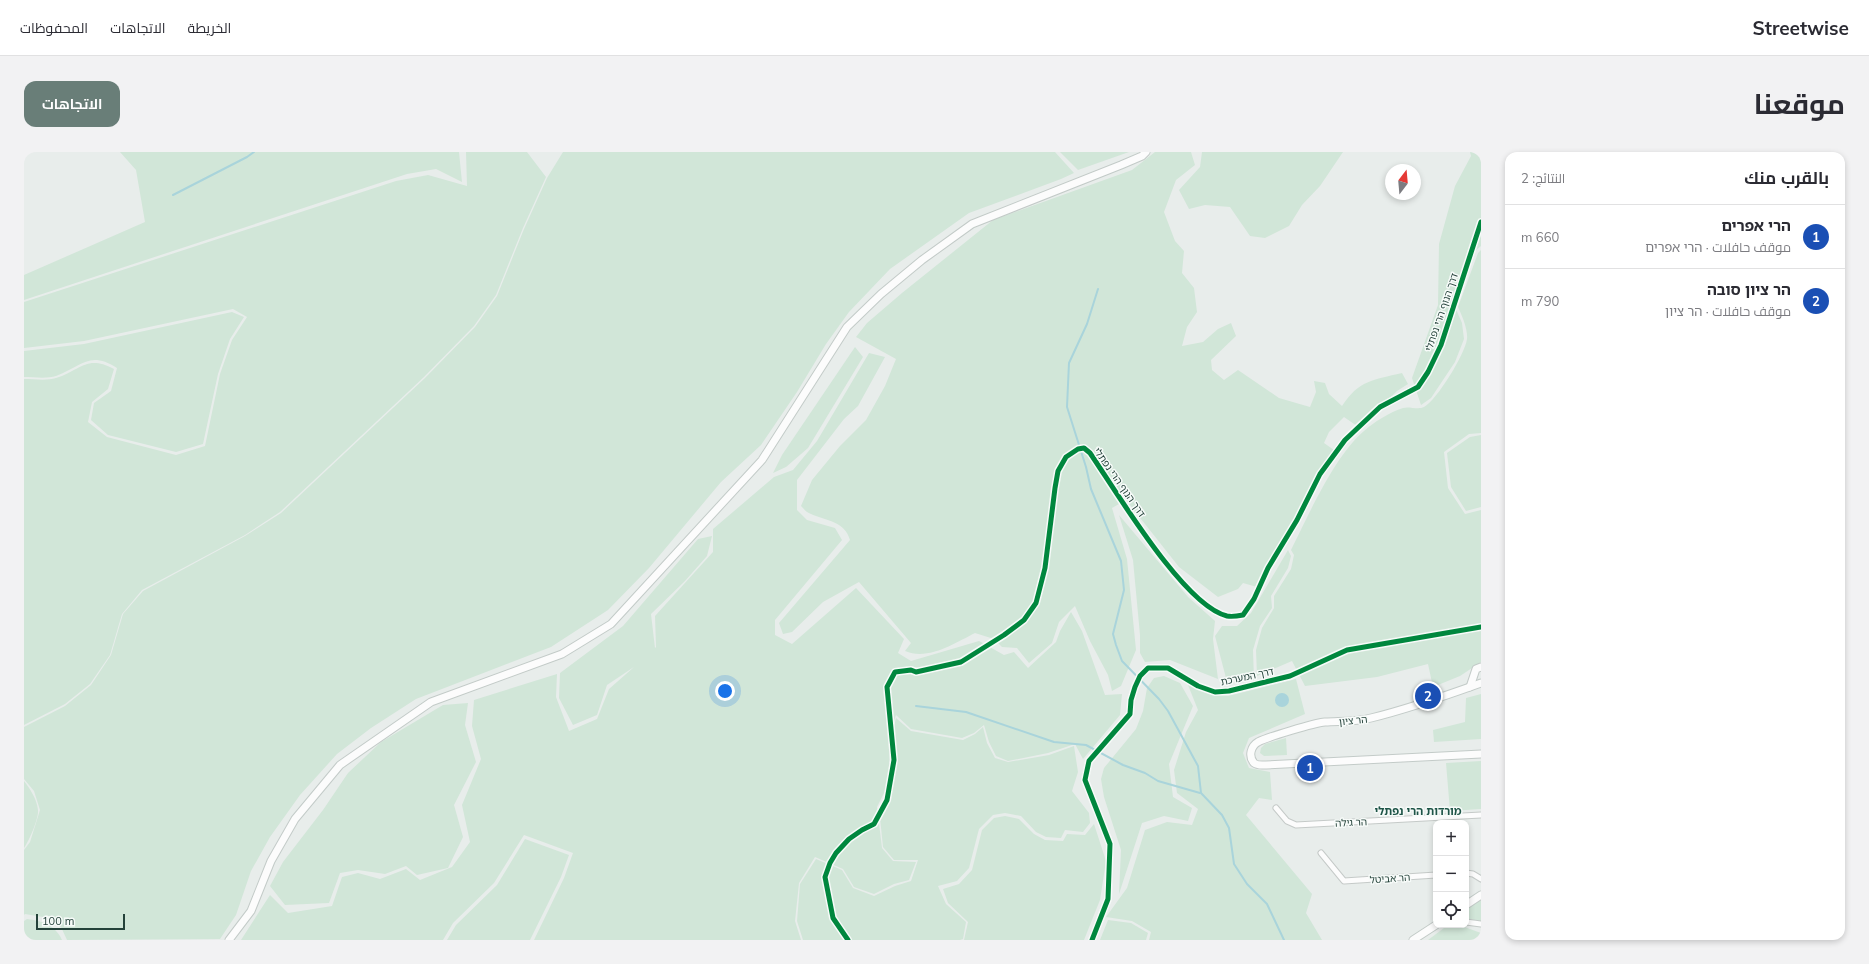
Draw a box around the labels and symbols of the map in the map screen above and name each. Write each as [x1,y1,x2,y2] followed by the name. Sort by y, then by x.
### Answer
[1385,164,1421,200] north arrow
[1422,271,1461,353] street label: דרך הנוף הרי נפתלי
[1091,445,1149,520] street label: דרך הנוף הרי נפתלי
[1219,664,1275,688] street label: דרך המערכת
[715,681,735,701] your location
[1415,681,1441,711] pin: 2
[1338,713,1368,728] street label: הר ציון
[1297,753,1323,783] pin: 1
[1375,804,1462,818] district label: מורדות הרי נפתלי
[1335,815,1367,830] street label: הר גילה
[1369,871,1411,886] street label: הר אביטל
[36,912,125,931] scale bar

